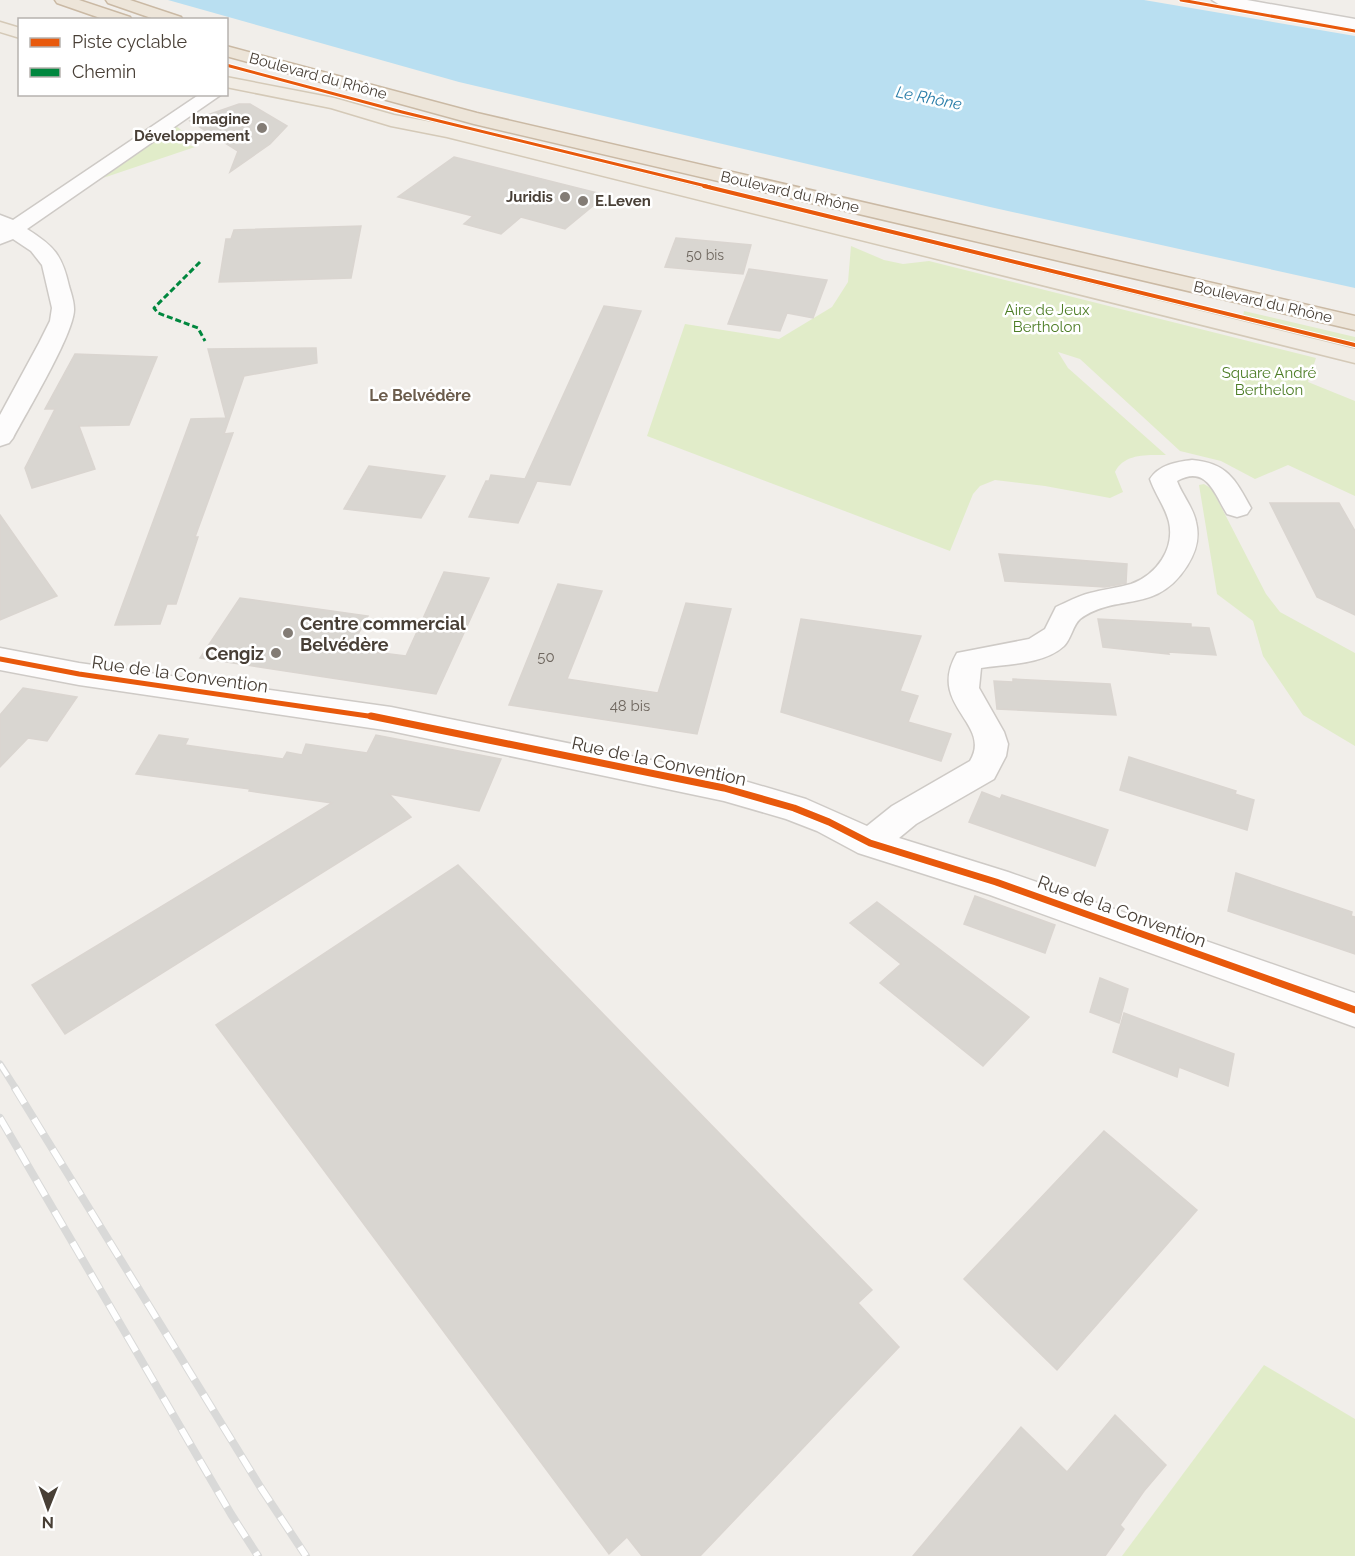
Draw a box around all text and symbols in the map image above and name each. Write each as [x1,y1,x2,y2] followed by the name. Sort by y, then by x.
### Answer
[18,18,228,96] legend
[72,31,188,52] text: Piste cyclable
[247,49,389,103] street label: Boulevard du Rhône
[72,61,136,82] text: Chemin
[894,82,964,114] water label: Le Rhône
[134,110,250,145] place label: Imagine Développement
[255,121,269,135] marker: Imagine Développement
[719,167,861,217] street label: Boulevard du Rhône
[506,188,553,206] place label: Juridis
[558,190,572,204] marker: Juridis
[595,192,651,210] place label: E.Leven
[576,194,590,208] marker: E.Leven
[686,247,724,263] house number: 50 bis
[1192,277,1334,327] street label: Boulevard du Rhône
[1005,301,1090,336] park label: Aire de Jeux Bertholon
[1222,364,1317,399] park label: Square André Berthelon
[369,386,471,405] district label: Le Belvédère
[300,613,466,655] place label: Centre commercial Belvédère
[281,626,295,640] marker: Centre commercial Belvédère
[205,643,264,664] place label: Cengiz
[269,646,283,660] marker: Cengiz
[537,648,555,666] house number: 50
[90,651,270,697] street label: Rue de la Convention
[610,697,650,715] house number: 48 bis
[570,732,748,790] street label: Rue de la Convention
[1035,871,1209,951] street label: Rue de la Convention
[18,1478,78,1538] north arrow
[41,1513,54,1532] text: N

